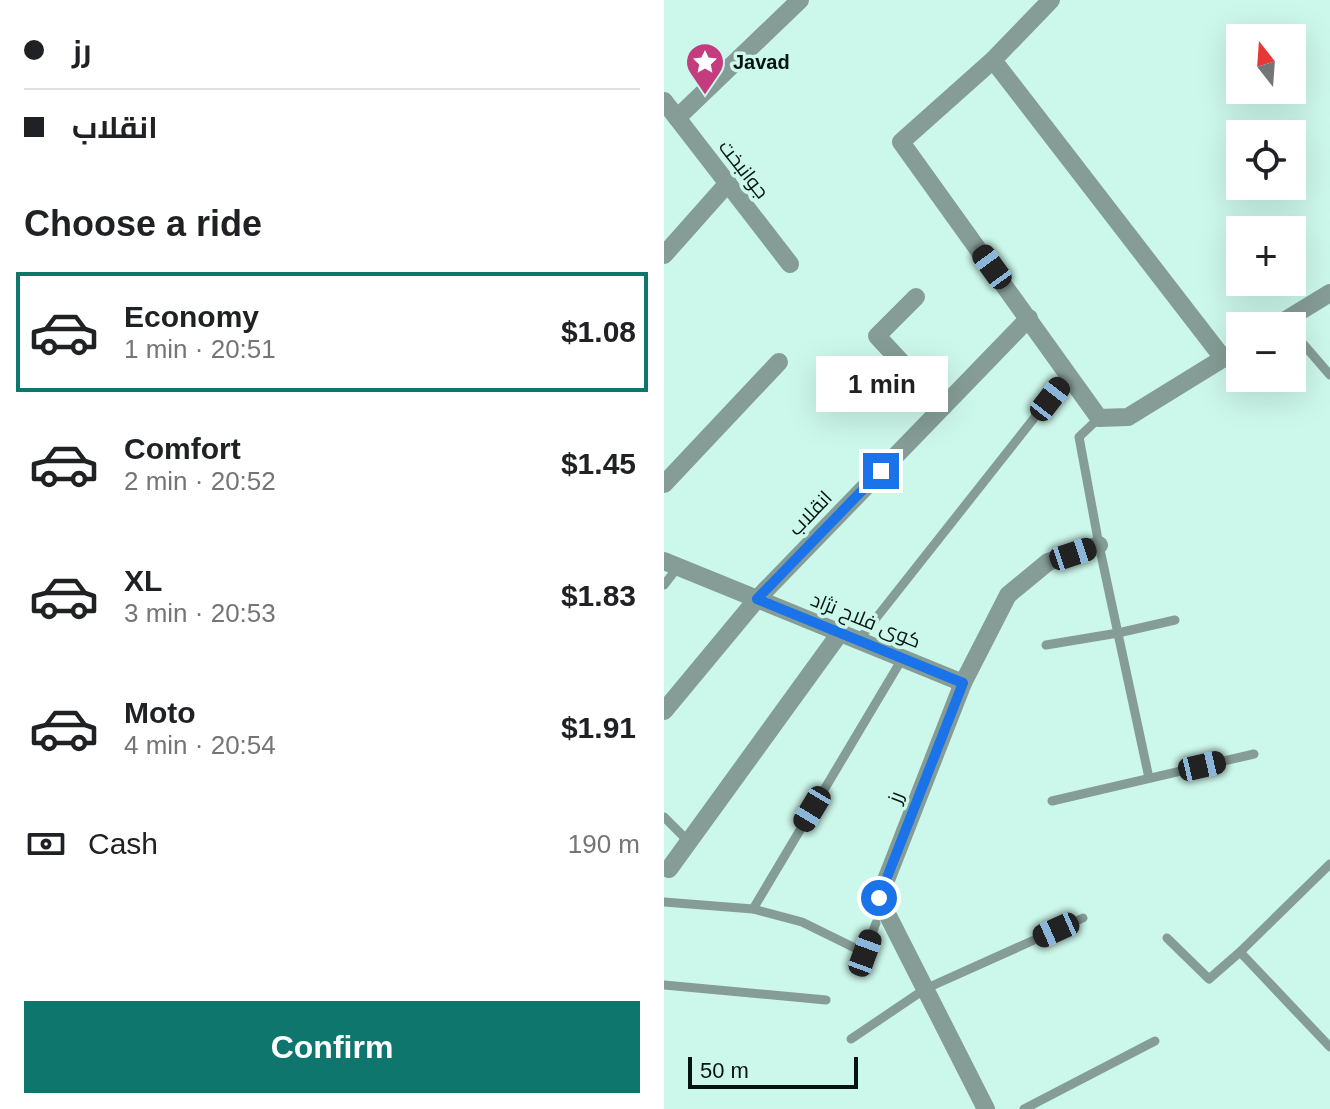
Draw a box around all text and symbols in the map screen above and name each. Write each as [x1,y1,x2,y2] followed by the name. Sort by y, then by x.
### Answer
[1226,24,1306,104] north arrow
[1226,24,1306,392] map controls
[72,34,91,67] text: رز
[684,41,726,96] place icon: Javad
[733,51,790,73] place label: Javad
[72,111,158,144] text: انقلاب
[1226,120,1306,200] button: locate
[714,136,773,203] street label: جوانبخت
[24,203,262,244] text: Choose a ride
[1226,216,1306,296] button: +
[968,241,1016,293] car
[28,296,100,368] icon: car
[124,300,259,333] text: Economy
[1226,312,1306,392] button: −
[561,315,636,348] text: $1.08
[124,334,276,364] text: 1 min · 20:51
[815,355,947,411] callout: 1 min
[848,369,916,399] text: 1 min
[1026,373,1074,425] car
[28,428,100,500] icon: car
[124,432,241,465] text: Comfort
[561,447,636,480] text: $1.45
[863,453,899,489] route end
[124,466,276,496] text: 2 min · 20:52
[784,486,836,540] street label: انقلاب
[1046,535,1100,573] car
[28,560,100,632] icon: car
[124,564,162,597] text: XL
[561,579,636,612] text: $1.83
[807,588,924,655] street label: کوی فلاح نژاد
[124,598,276,628] text: 3 min · 20:53
[28,692,100,764] icon: car
[124,696,196,729] text: Moto
[561,711,636,744] text: $1.91
[124,730,276,760] text: 4 min · 20:54
[1176,749,1228,783] car
[789,782,835,836] car
[882,788,908,807] street label: رز
[24,822,68,866] icon: cash
[88,827,158,860] text: Cash
[568,829,640,859] text: 190 m
[861,880,897,916] route start
[1029,909,1083,951] car
[846,926,884,980] car
[24,1001,640,1093] button: Confirm
[688,1053,858,1089] scale bar
[700,1058,749,1083] text: 50 m

